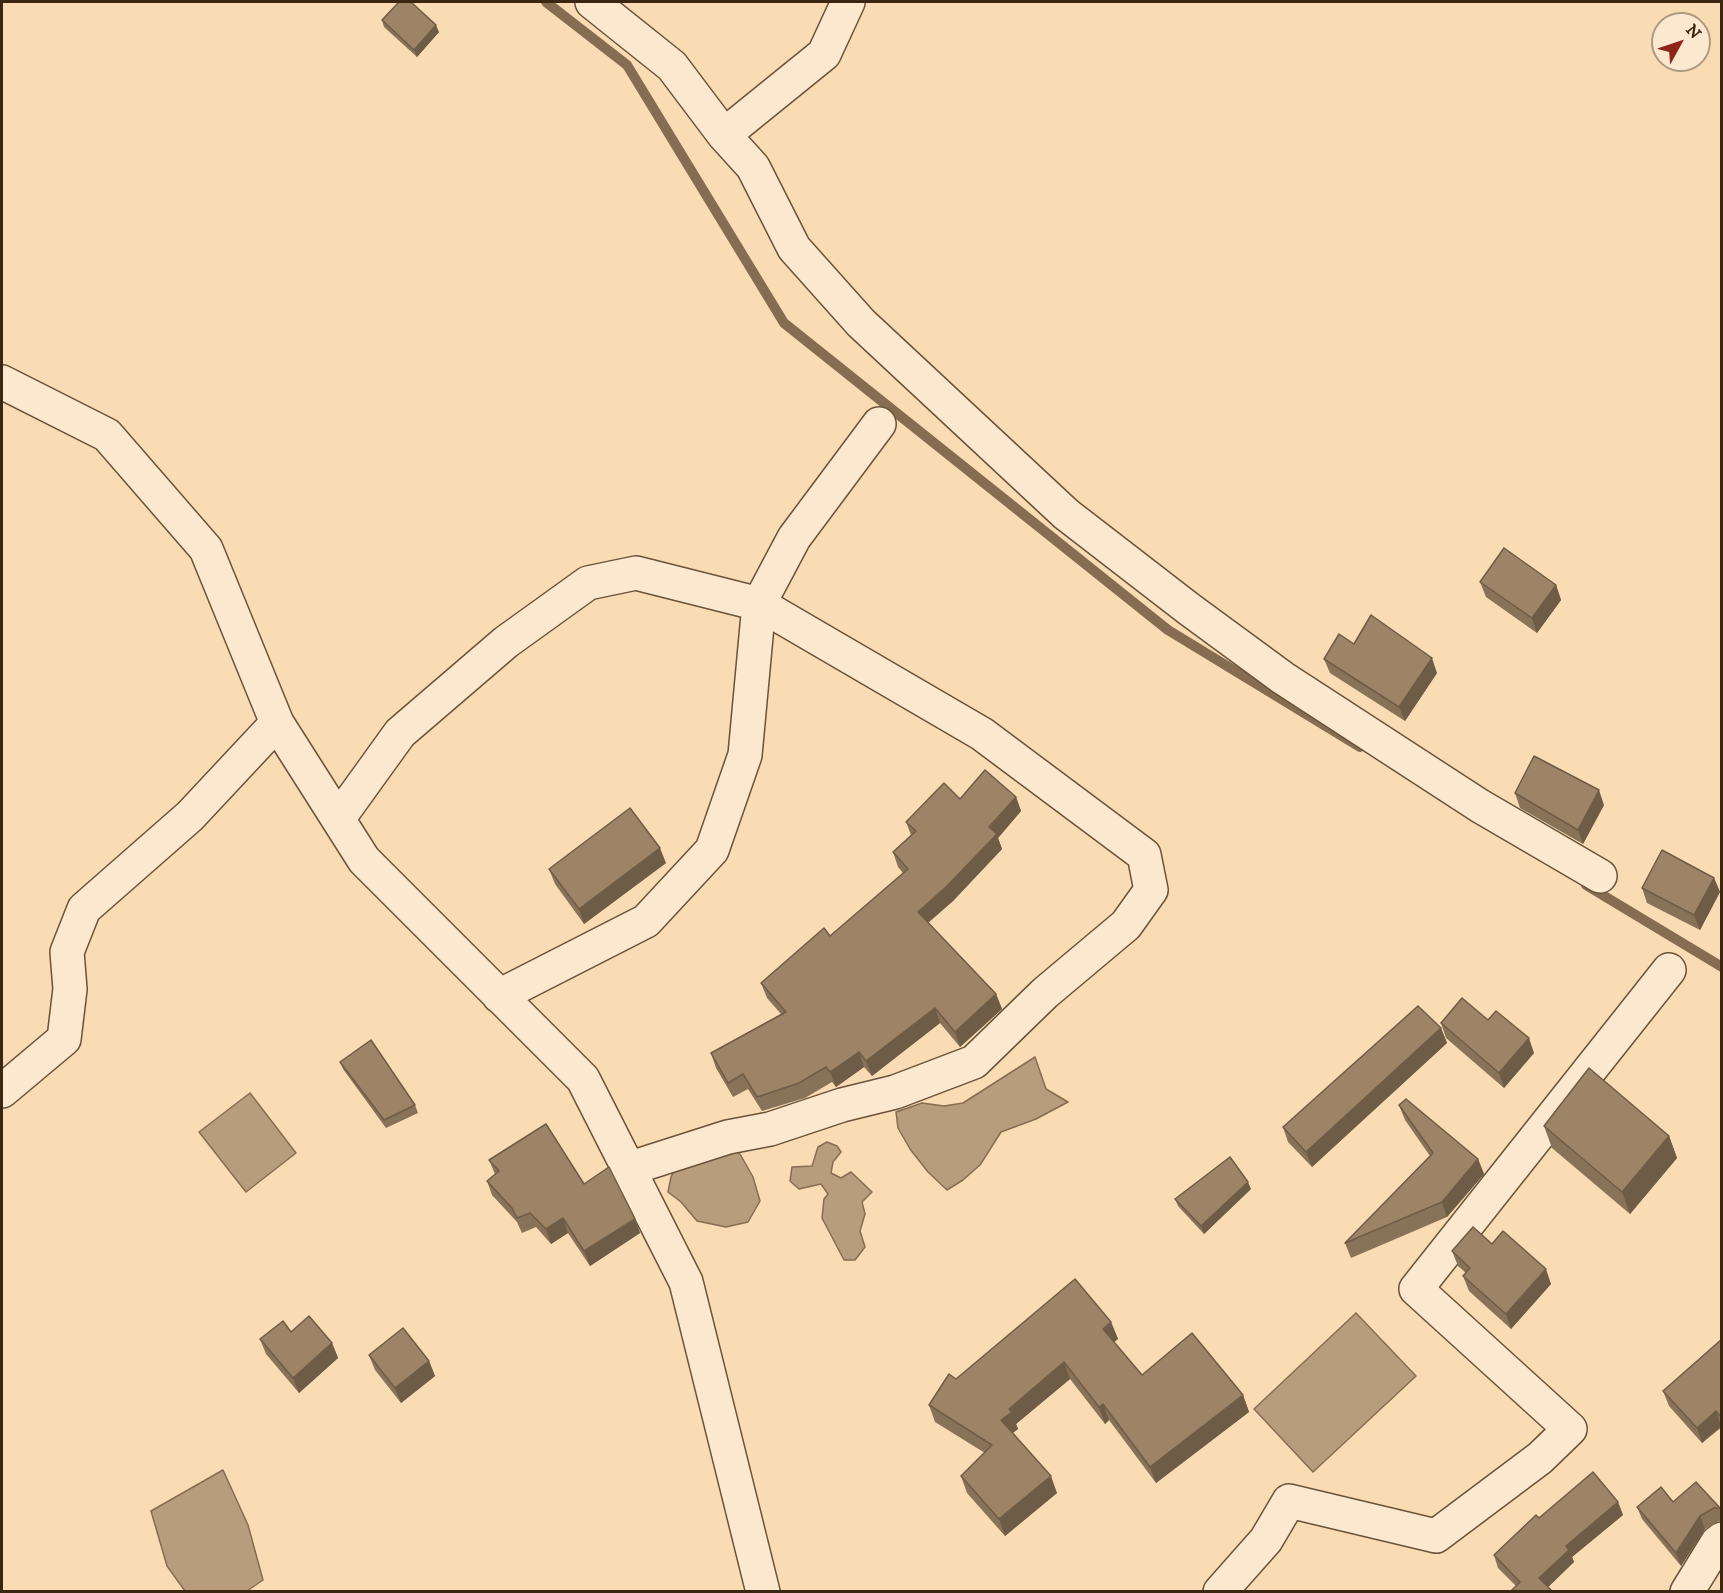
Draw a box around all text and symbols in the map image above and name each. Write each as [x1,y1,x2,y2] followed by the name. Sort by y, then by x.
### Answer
[1651,12,1711,72] north arrow
[1681,20,1705,43] text: N

